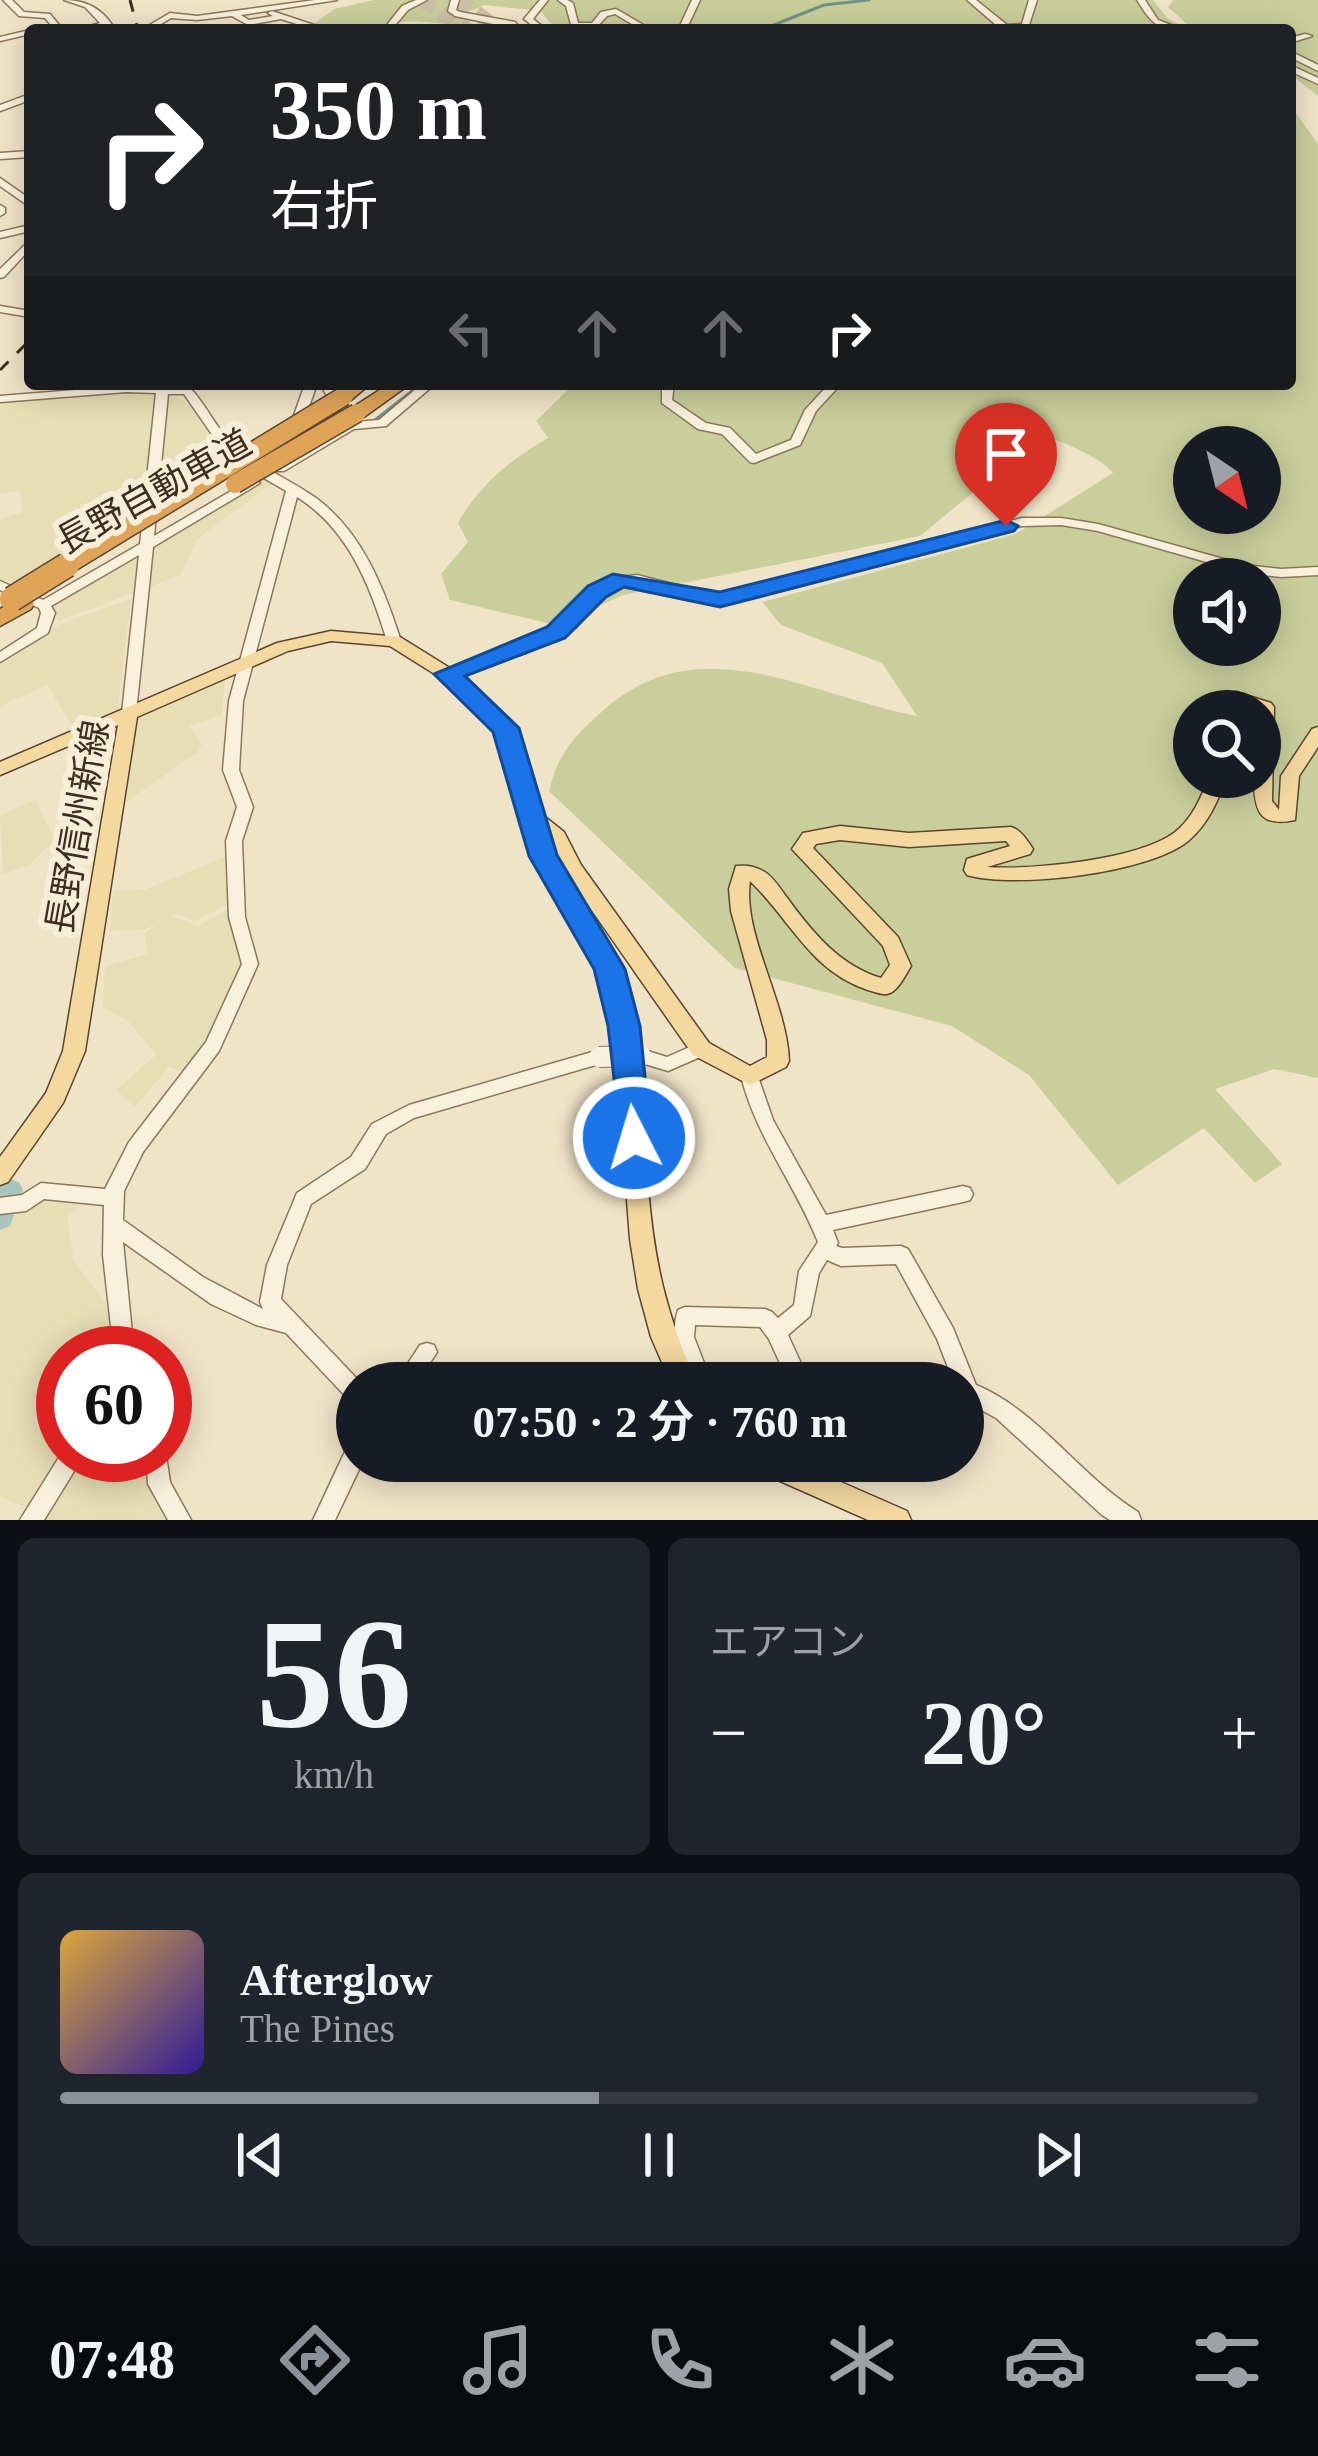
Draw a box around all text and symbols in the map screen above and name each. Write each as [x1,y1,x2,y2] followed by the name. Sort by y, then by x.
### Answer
[270,64,487,157] text: 350 m
[72,72,228,228] icon: right
[270,177,378,237] text: 右折
[438,300,504,366] icon: left
[564,300,630,366] icon: ahead
[690,300,756,366] icon: ahead
[816,300,882,366] icon: right
[955,403,1057,526] pin
[973,421,1039,487] icon: arrive
[50,422,258,562] street label: 長野自動車道
[1173,426,1281,534] north arrow
[1173,426,1281,798] map controls
[1173,558,1281,666] button: sound
[1173,690,1281,798] button: search
[40,717,116,937] street label: 長野信州新線
[571,1075,697,1201] position arrow
[36,1326,192,1482] speed limit sign: 60
[473,1397,848,1447] text: 07:50 · 2 分 · 760 m
[256,1587,412,1760] text: 56
[710,1620,866,1663] text: エアコン
[921,1684,1047,1783] text: 20°
[710,1696,747,1769] text: −
[1221,1696,1258,1769] text: +
[294,1753,374,1796] text: km/h
[240,1955,432,2005] text: Afterglow
[240,2007,395,2050] text: The Pines
[227,2122,293,2188] icon: previous
[626,2122,692,2188] icon: pause
[1025,2122,1091,2188] icon: next
[273,2318,357,2402] icon: directions
[456,2318,540,2402] icon: music
[638,2318,722,2402] icon: phone
[820,2318,904,2402] icon: climate
[1003,2318,1087,2402] icon: car
[1185,2318,1269,2402] icon: filters
[49,2330,175,2390] text: 07:48

